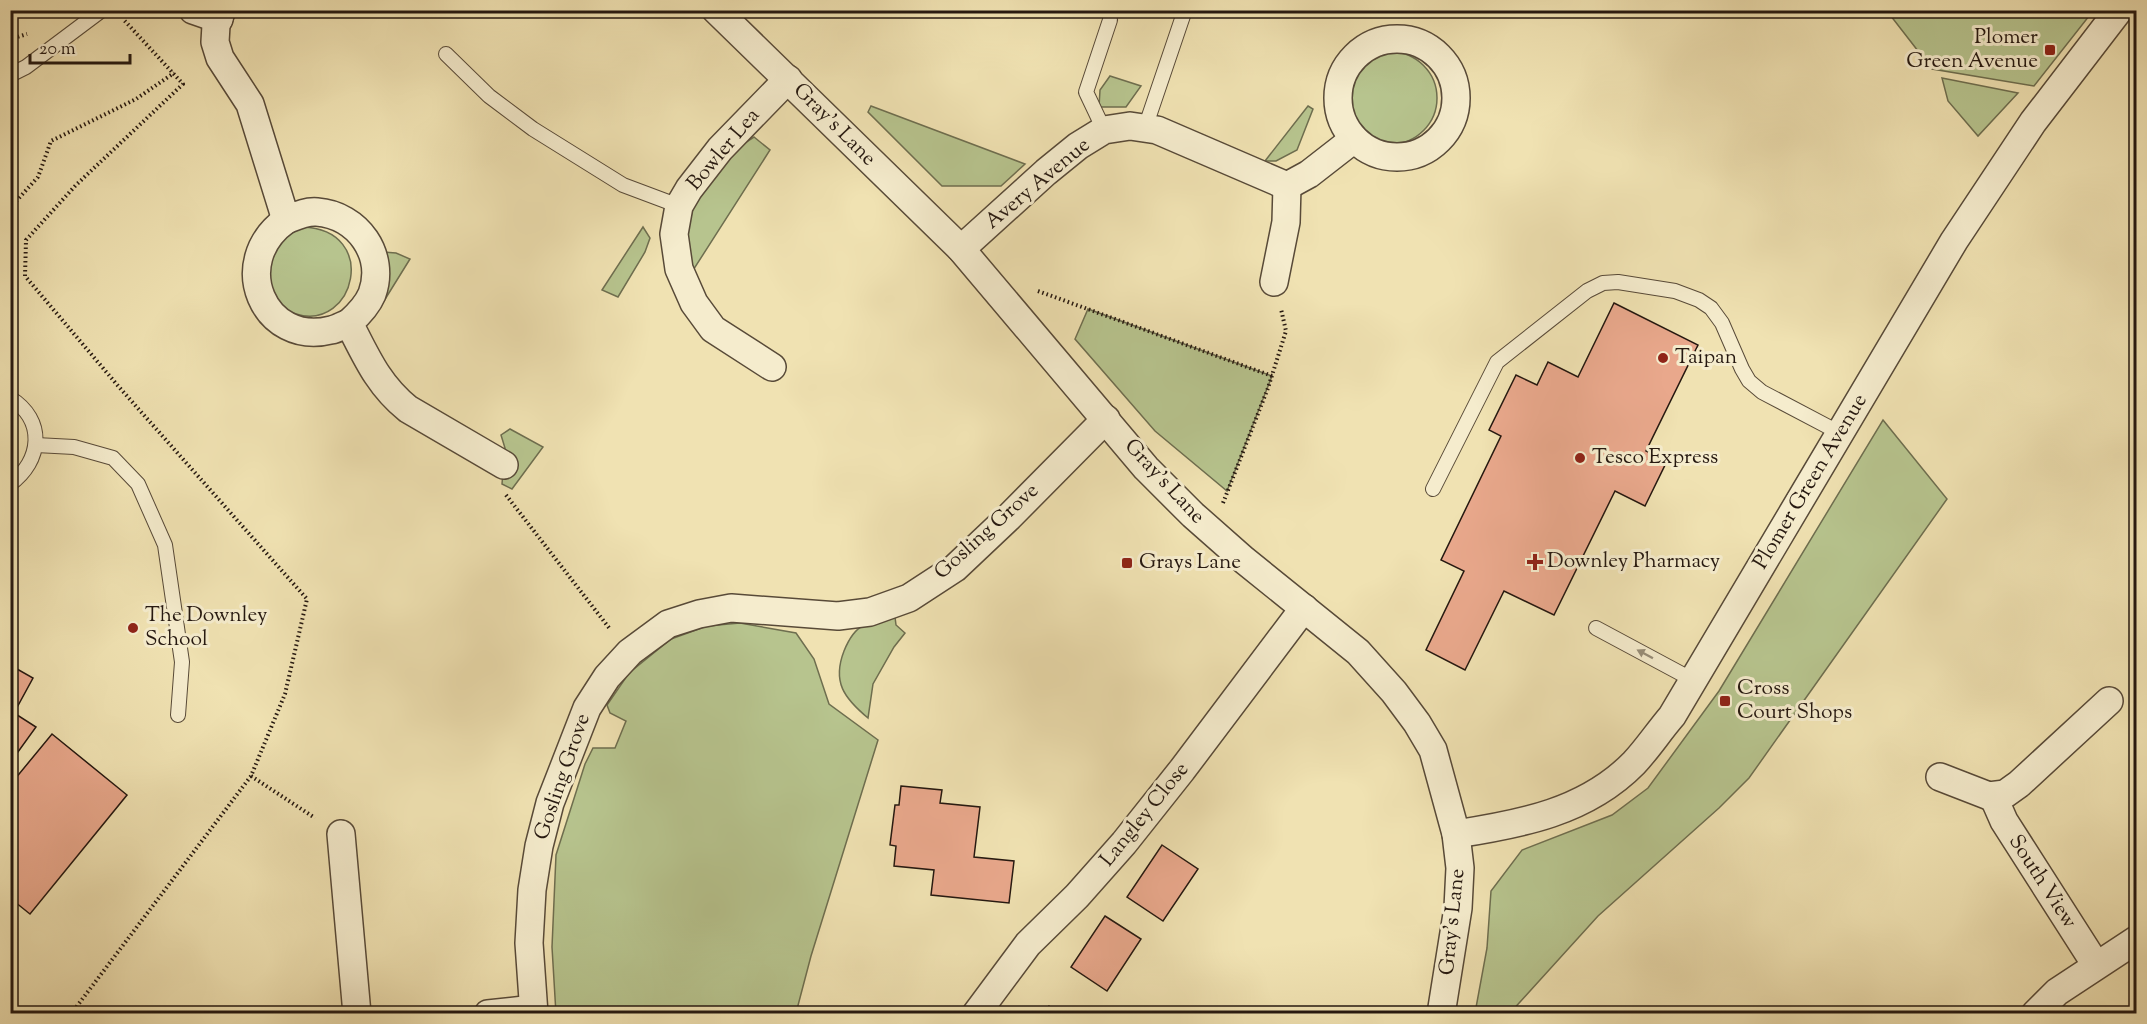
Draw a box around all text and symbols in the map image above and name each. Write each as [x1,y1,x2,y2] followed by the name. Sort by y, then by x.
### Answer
[1906,23,2038,77] place label: Plomer Green Avenue
[30,27,130,65] scale bar
[39,37,76,63] text: 20 m
[2043,43,2057,57] marker: Plomer Green Avenue
[786,77,882,173] street label: Gray's Lane
[680,102,768,198] street label: Bowler Lea
[979,131,1097,237] street label: Avery Avenue
[1675,343,1737,373] place label: Taipan
[1656,351,1670,365] marker: Taipan
[1747,389,1875,575] street label: Plomer Green Avenue
[1117,433,1211,531] street label: Gray's Lane
[1592,443,1718,473] place label: Tesco Express
[1573,451,1587,465] marker: Tesco Express
[928,477,1046,587] street label: Gosling Grove
[1547,547,1721,577] place label: Downley Pharmacy
[1139,548,1241,578] place label: Grays Lane
[1528,555,1542,569] marker: Downley Pharmacy
[1120,556,1134,570] marker: Grays Lane
[145,601,268,655] place label: The Downley School
[126,621,140,635] marker: The Downley School
[1636,649,1653,659] one-way arrow
[1737,674,1852,728] place label: Cross Court Shops
[1718,694,1732,708] marker: Cross Court Shops
[527,710,599,844] street label: Gosling Grove
[1093,756,1197,874] street label: Langley Close
[2000,829,2084,935] street label: South View
[1432,867,1474,977] street label: Gray's Lane

